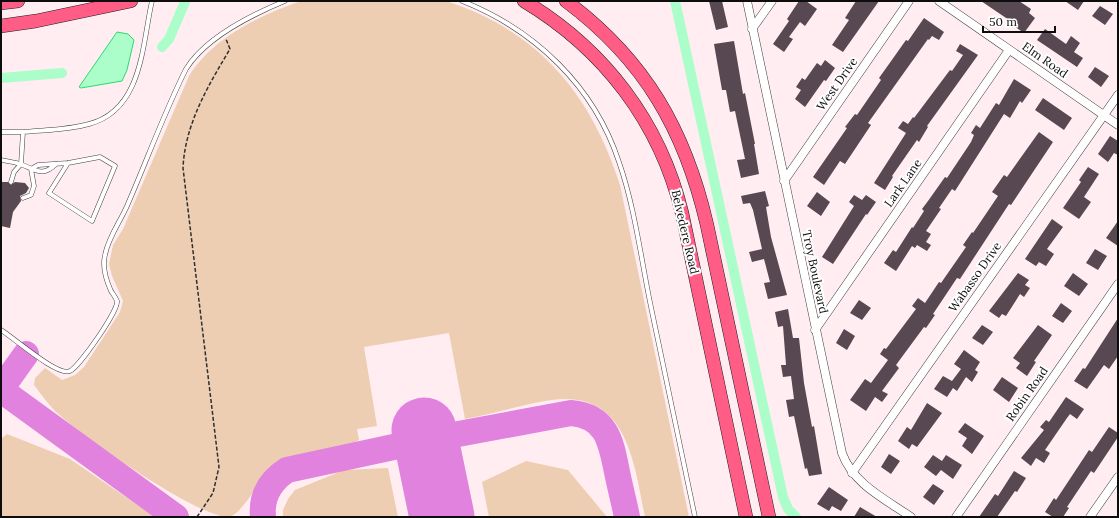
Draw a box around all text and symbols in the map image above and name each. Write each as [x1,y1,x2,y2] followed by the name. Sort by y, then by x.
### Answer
[983,8,1055,34] scale bar
[989,14,1017,29] text: 50 m
[1020,38,1071,81] street label: Elm Road
[813,54,861,113] street label: West Drive
[881,155,925,210] street label: Lark Lane
[669,188,702,275] street label: Belvedere Road
[799,229,832,315] street label: Troy Boulevard
[945,238,1005,315] street label: Wabasso Drive
[1002,364,1051,424] street label: Robin Road

